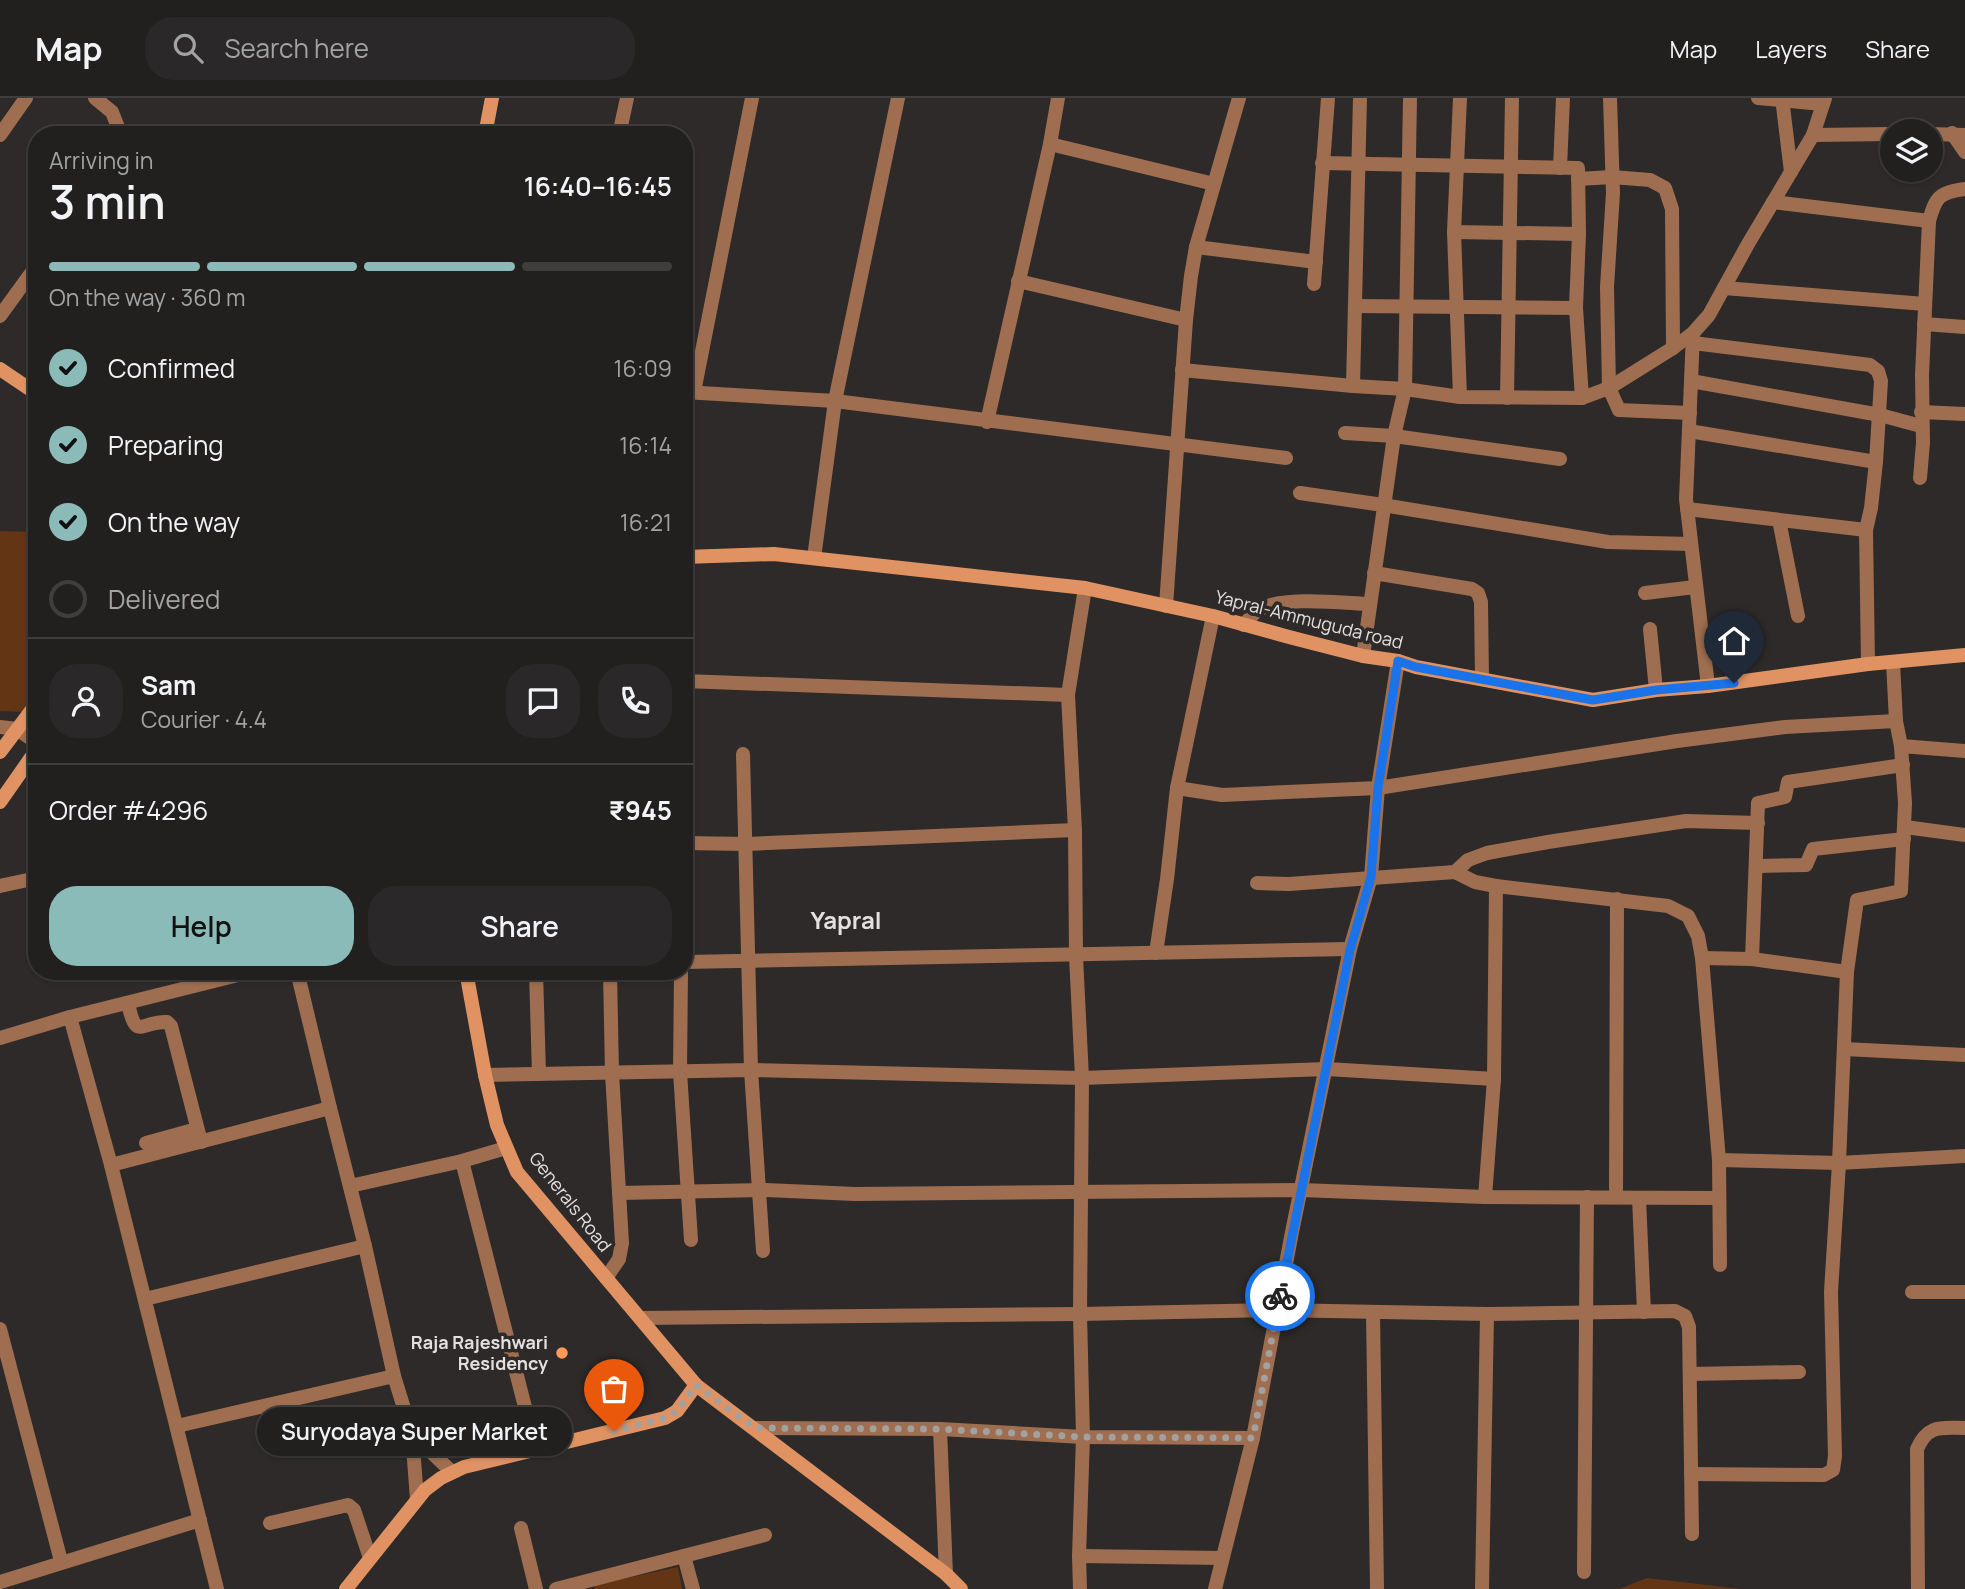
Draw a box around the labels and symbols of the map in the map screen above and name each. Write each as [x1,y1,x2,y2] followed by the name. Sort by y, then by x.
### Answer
[1213,584,1406,654] street label: Yapral-Ammuguda road
[1704,611,1764,683] pin
[810,903,882,936] district label: Yapral
[524,1147,617,1256] street label: Generals Road
[1245,1261,1315,1331] courier
[411,1330,548,1375] place label: Raja Rajeshwari Residency
[554,1345,570,1361] marker: Raja Rajeshwari Residency
[584,1359,644,1431] pin
[257,1406,572,1456] callout: Suryodaya Super Market

